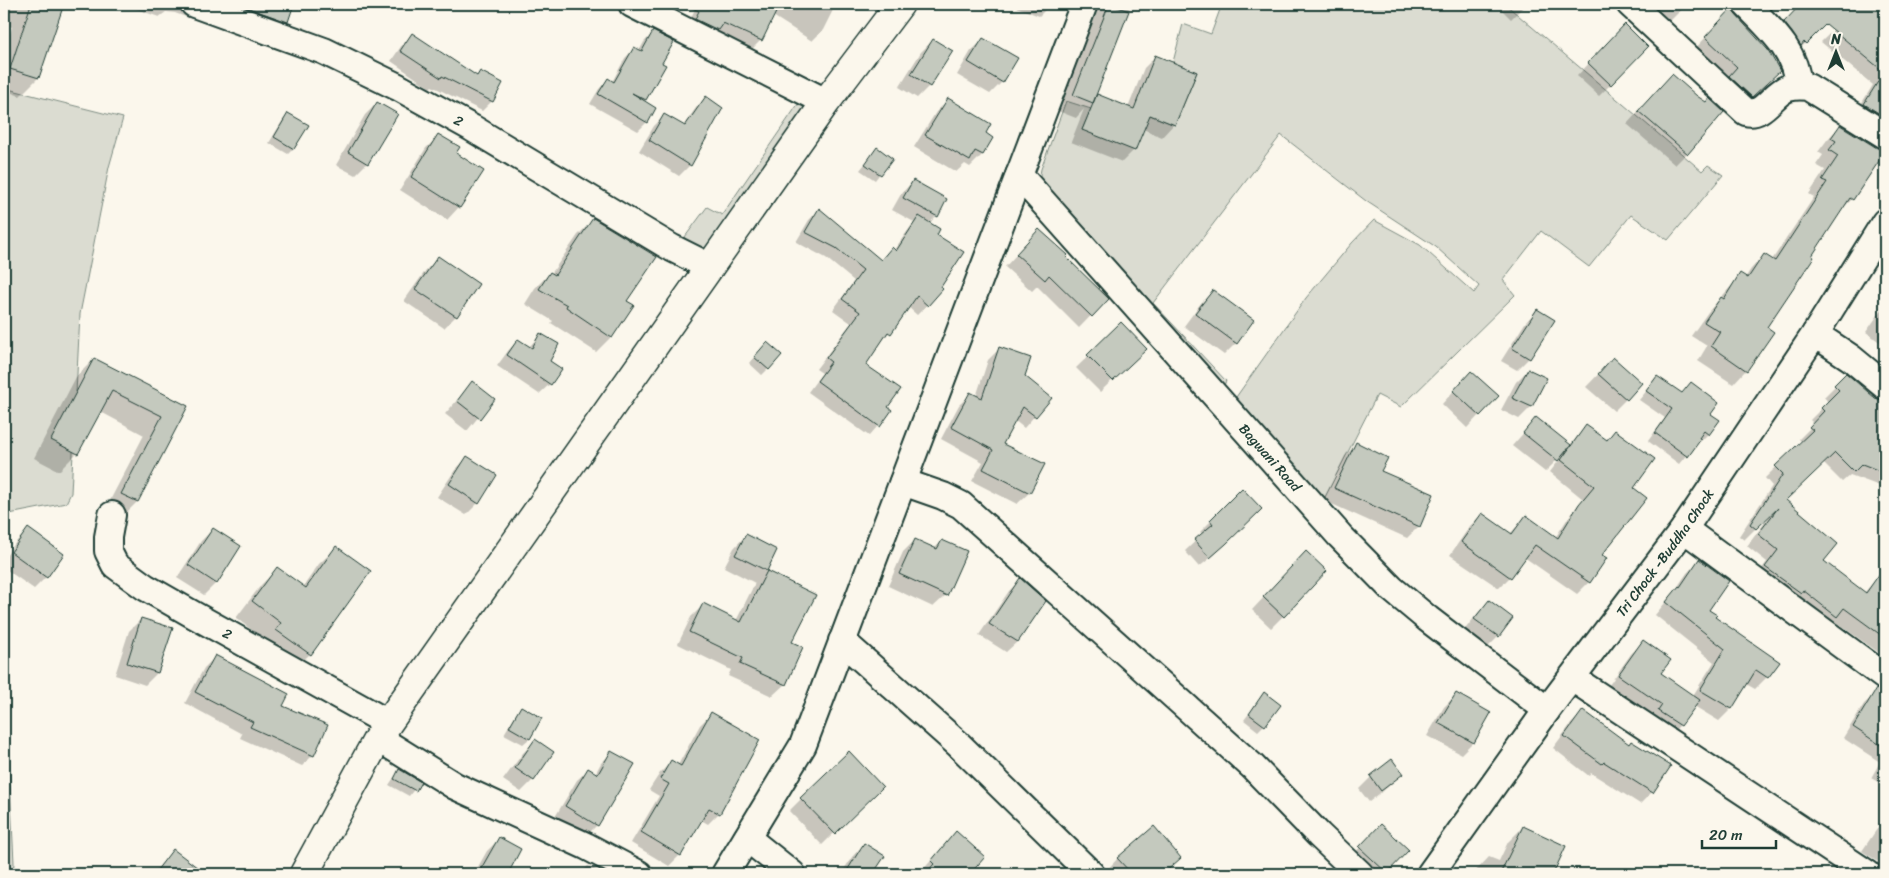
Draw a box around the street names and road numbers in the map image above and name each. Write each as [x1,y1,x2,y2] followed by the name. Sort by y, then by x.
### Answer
[449,108,468,134] street label: 2
[1232,418,1308,499] street label: Bagwani Road
[1609,483,1721,623] street label: Tri Chock -Buddha Chock
[218,621,237,647] street label: 2

